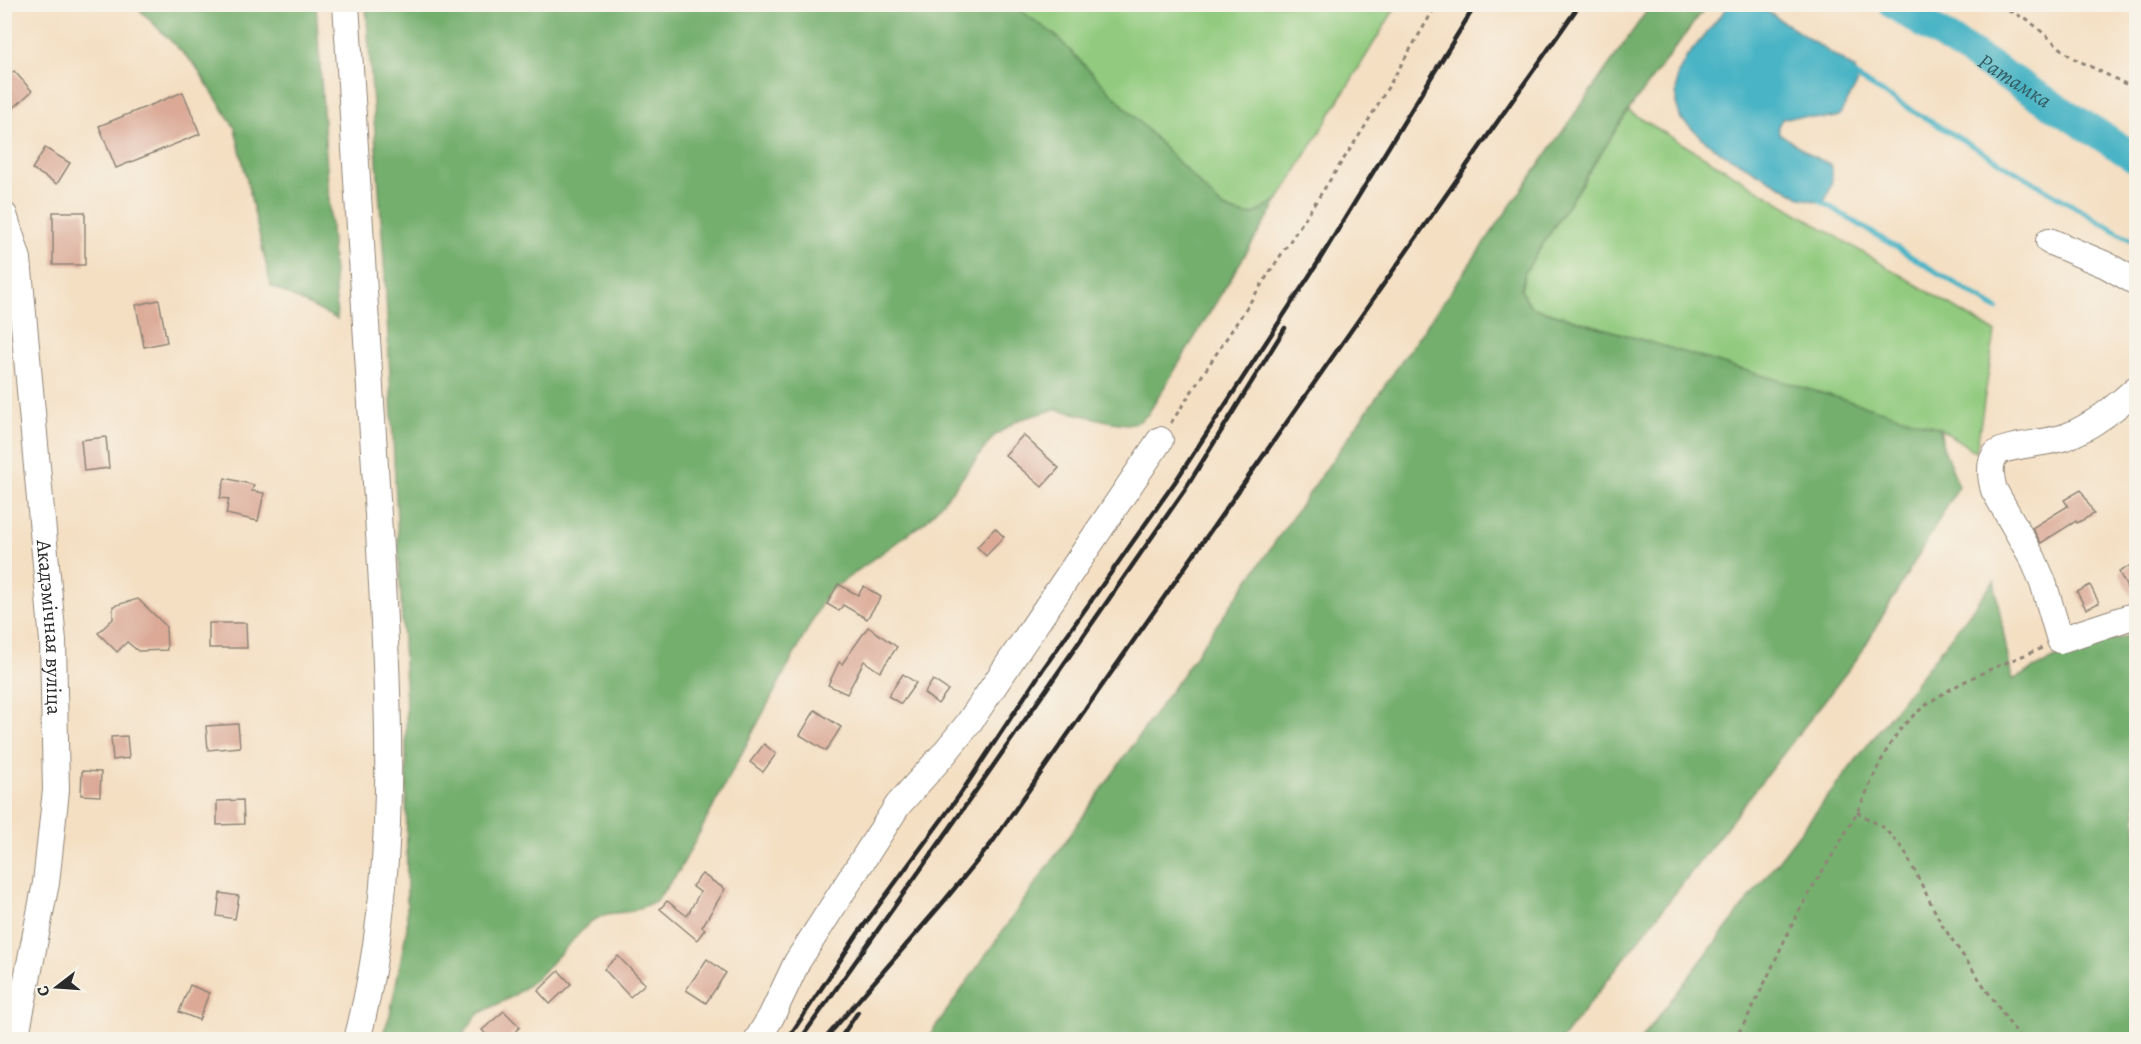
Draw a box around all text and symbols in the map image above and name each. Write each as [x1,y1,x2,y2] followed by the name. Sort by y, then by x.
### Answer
[1972,47,2057,116] water label: Ратамка
[30,538,68,716] street label: Акадэмічная вуліца
[27,957,87,1017] north arrow
[32,983,56,999] text: С

